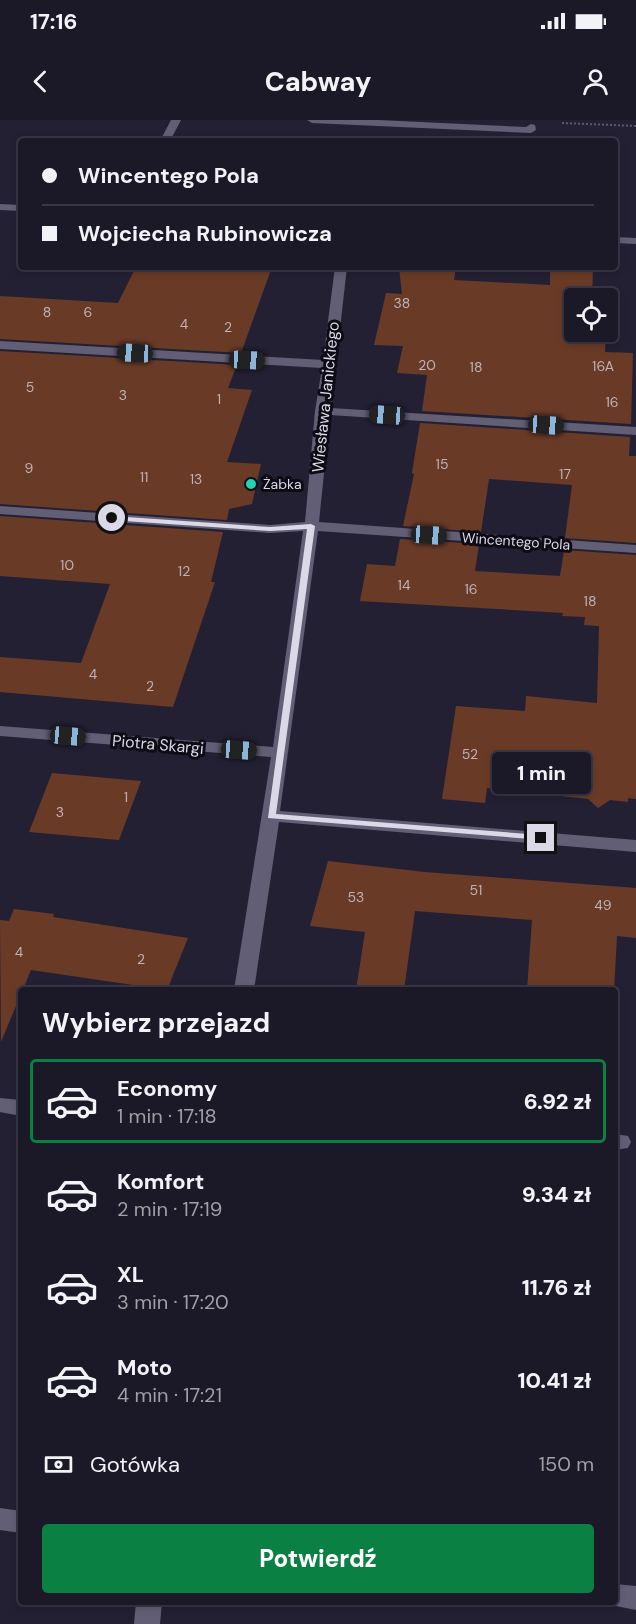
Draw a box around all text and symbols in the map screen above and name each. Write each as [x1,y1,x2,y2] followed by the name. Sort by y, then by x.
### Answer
[30,7,77,36] text: 17:16
[265,64,371,99] text: Cabway
[24,65,57,98] icon: back
[579,65,612,98] icon: person
[78,161,259,190] text: Wincentego Pola
[78,219,332,248] text: Wojciecha Rubinowicza
[564,288,618,342] map controls
[564,288,618,342] button: locate
[394,294,410,312] house number: 38
[43,303,51,321] house number: 8
[84,303,92,321] house number: 6
[180,315,189,333] house number: 4
[224,318,232,336] house number: 2
[307,320,344,474] street label: Wiesława Janickiego
[117,343,153,363] car
[229,350,265,370] car
[418,356,436,374] house number: 20
[592,357,614,375] house number: 16A
[470,358,482,376] house number: 18
[26,378,34,396] house number: 5
[119,386,127,404] house number: 3
[217,390,221,408] house number: 1
[605,393,619,411] house number: 16
[368,405,406,425] car
[527,415,565,435] car
[436,455,448,473] house number: 15
[25,459,34,477] house number: 9
[559,465,571,483] house number: 17
[140,468,148,486] house number: 11
[190,470,202,488] house number: 13
[263,475,302,493] place label: Żabka
[244,477,258,491] marker: Żabka
[98,504,125,531] route start
[410,525,448,545] car
[461,528,571,554] street label: Wincentego Pola
[60,556,74,574] house number: 10
[178,562,190,580] house number: 12
[398,576,411,594] house number: 14
[464,580,478,598] house number: 16
[584,592,596,610] house number: 18
[89,665,98,683] house number: 4
[146,677,154,695] house number: 2
[49,725,87,747] car
[111,730,205,759] street label: Piotra Skargi
[220,740,258,760] car
[462,745,478,763] house number: 52
[492,751,590,793] callout: 1 min
[517,760,566,786] text: 1 min
[124,788,128,806] house number: 1
[56,803,64,821] house number: 3
[527,824,554,851] route end
[470,881,482,899] house number: 51
[348,888,364,906] house number: 53
[594,896,612,914] house number: 49
[15,943,24,961] house number: 4
[137,950,145,968] house number: 2
[42,1005,270,1040] text: Wybierz przejazd
[45,1074,99,1128] icon: car
[117,1074,217,1103] text: Economy
[524,1087,591,1116] text: 6.92 zł
[117,1103,217,1129] text: 1 min · 17:18
[45,1167,99,1221] icon: car
[117,1167,204,1196] text: Komfort
[522,1180,591,1209] text: 9.34 zł
[117,1196,222,1222] text: 2 min · 17:19
[45,1260,99,1314] icon: car
[117,1260,144,1289] text: XL
[522,1273,591,1302] text: 11.76 zł
[117,1289,229,1315] text: 3 min · 17:20
[45,1353,99,1407] icon: car
[117,1353,172,1382] text: Moto
[517,1366,591,1395] text: 10.41 zł
[117,1382,222,1408] text: 4 min · 17:21
[42,1448,75,1481] icon: cash
[90,1450,180,1479] text: Gotówka
[539,1451,594,1477] text: 150 m
[42,1524,594,1593] button: Potwierdź

